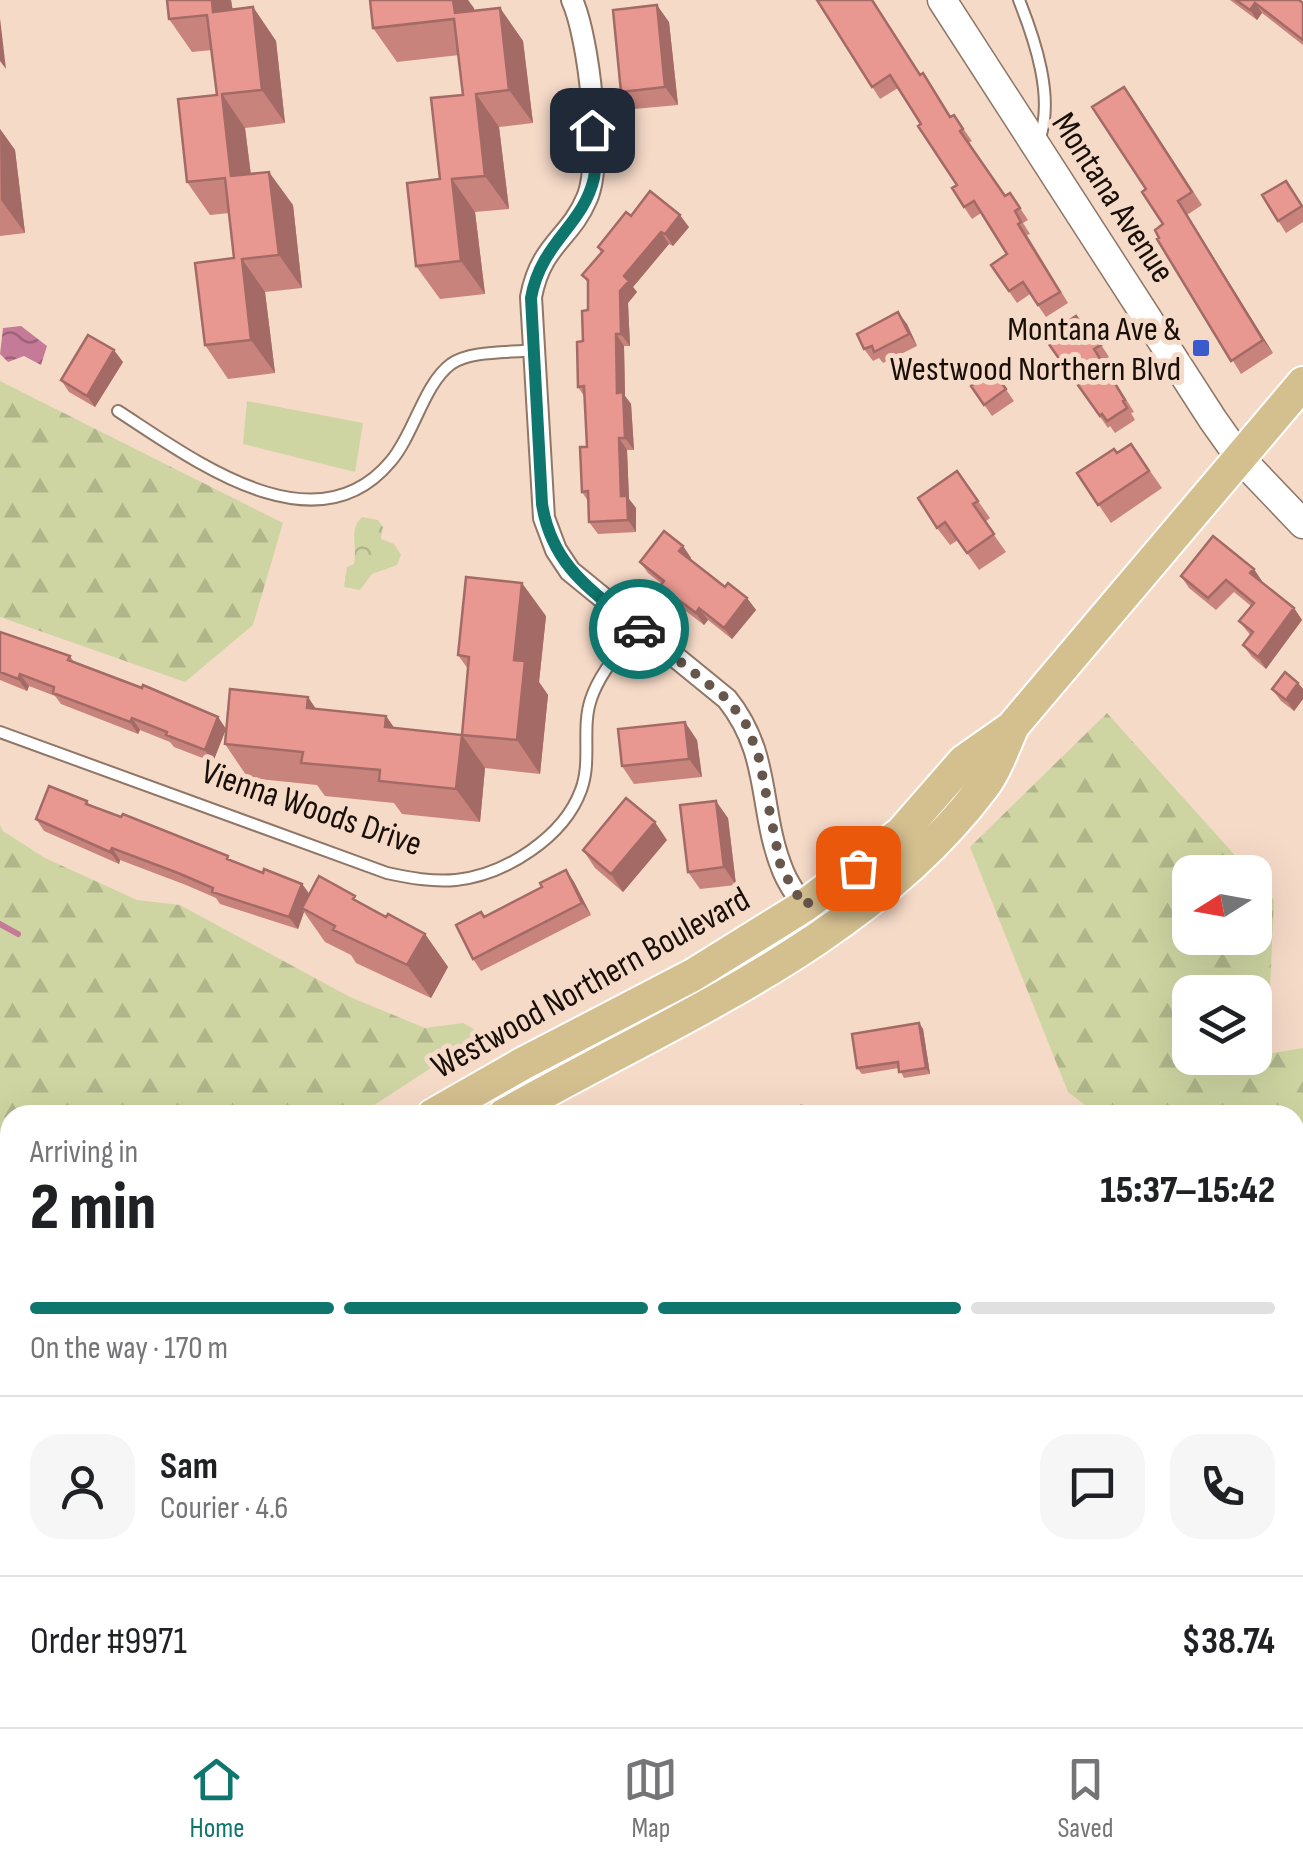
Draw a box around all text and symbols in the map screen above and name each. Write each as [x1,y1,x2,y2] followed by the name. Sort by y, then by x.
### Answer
[550,88,635,173] pin
[565,103,620,158] icon: home
[1042,105,1184,291] street label: Montana Avenue
[890,308,1181,391] place label: Montana Ave & Westwood Northern Blvd
[1190,337,1212,359] marker: Montana Ave & Westwood Northern Blvd
[589,579,689,679] courier
[612,602,667,657] icon: car
[196,751,427,866] street label: Vienna Woods Drive
[816,826,901,911] pin
[831,841,886,896] icon: bag
[1172,855,1272,955] north arrow
[1172,855,1272,1075] map controls
[424,878,757,1089] street label: Westwood Northern Boulevard
[1172,975,1272,1075] button: layers
[30,1133,138,1172] text: Arriving in
[1100,1168,1275,1213] text: 15:37–15:42
[30,1170,156,1248] text: 2 min
[30,1329,228,1368] text: On the way · 170 m
[30,1434,135,1539] button: person
[1040,1434,1145,1539] button: chat
[1170,1434,1275,1539] button: phone
[160,1444,218,1489] text: Sam
[160,1489,288,1528] text: Courier · 4.6
[30,1619,187,1664] text: Order #9971
[1181,1619,1275,1664] text: $38.74
[189,1752,245,1845] tab: Home
[623,1752,678,1845] tab: Map
[1057,1752,1114,1845] tab: Saved

